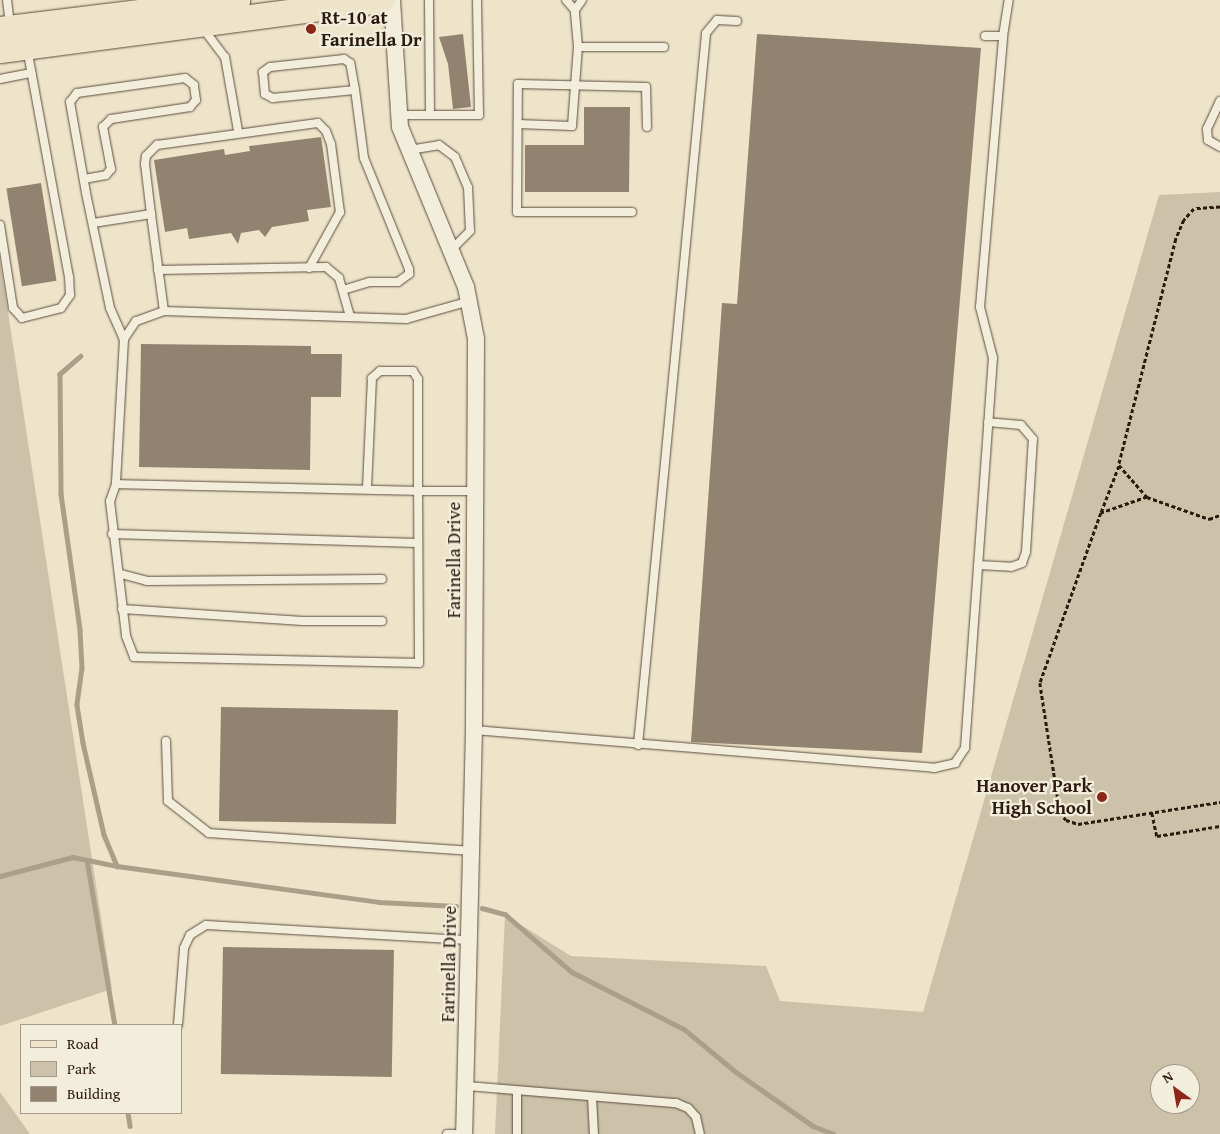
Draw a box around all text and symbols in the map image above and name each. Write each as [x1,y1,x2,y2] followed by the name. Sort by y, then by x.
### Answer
[321,7,422,51] place label: Rt-10 at Farinella Dr
[305,23,317,35] marker: Rt-10 at Farinella Dr
[443,502,465,618] street label: Farinella Drive
[976,775,1092,819] place label: Hanover Park High School
[1096,791,1108,803] marker: Hanover Park High School
[437,905,461,1023] street label: Farinella Drive
[20,1024,182,1114] legend
[67,1033,98,1054] text: Road
[67,1058,96,1079] text: Park
[1150,1064,1200,1114] north arrow
[1158,1066,1177,1088] text: N
[67,1083,120,1104] text: Building

